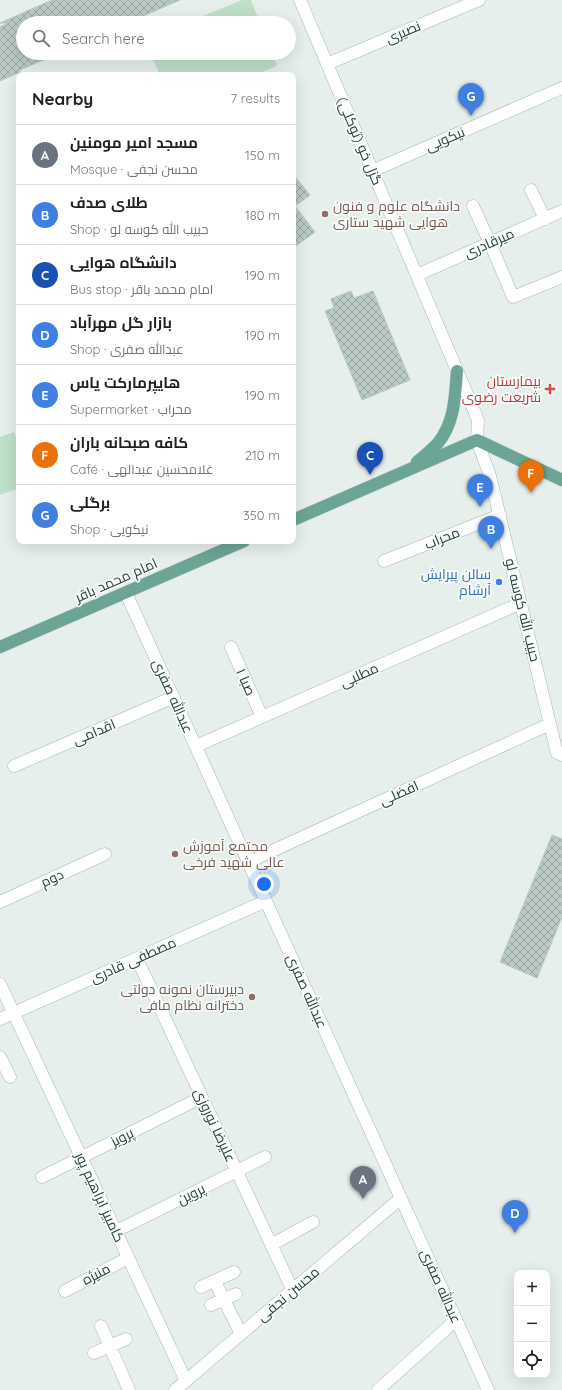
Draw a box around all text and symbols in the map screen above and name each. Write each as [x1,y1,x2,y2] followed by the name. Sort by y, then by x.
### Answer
[16,16,296,60] search box
[383,17,423,47] street label: نصیری
[30,27,52,49] icon: search
[62,29,145,48] text: Search here
[458,83,484,116] pin: G
[32,88,93,109] text: Nearby
[231,90,280,106] text: 7 results
[333,94,387,188] street label: گزل خو (توکلی)
[422,123,468,155] street label: نیکویی
[70,133,198,152] text: مسجد امیر مومنین
[41,147,49,163] text: A
[245,147,280,163] text: 150 m
[70,161,198,177] text: Mosque · محسن نجفی
[70,193,148,212] text: طلای صدف
[333,197,460,231] place label: دانشگاه علوم و فنون هوایی شهید ستاری
[41,207,49,223] text: B
[245,207,280,223] text: 180 m
[320,209,330,219] marker: دانشگاه علوم و فنون هوایی شهید ستاری
[70,221,208,237] text: Shop · حبیب الله کوسه لو
[461,224,517,262] street label: میرقادری
[70,253,177,272] text: دانشگاه هوایی
[41,267,49,283] text: C
[245,267,280,283] text: 190 m
[70,281,213,297] text: Bus stop · امام محمد باقر
[70,313,172,332] text: بازار گل مهرآباد
[40,327,50,343] text: D
[245,327,280,343] text: 190 m
[70,341,184,357] text: Shop · عبدالله صفری
[462,372,541,406] place label: بیمارستان شریعت رضوی
[70,373,180,392] text: هایپرمارکت یاس
[544,383,556,395] marker: بیمارستان شریعت رضوی
[41,387,49,403] text: E
[245,387,280,403] text: 190 m
[70,401,192,417] text: Supermarket · محراب
[70,433,188,452] text: کافه صبحانه باران
[357,442,383,475] pin: C
[41,447,49,463] text: F
[245,447,280,463] text: 210 m
[518,460,544,493] pin: F
[70,461,213,477] text: Café · غلامحسین عبدالهی
[467,474,493,507] pin: E
[70,493,110,512] text: برگلی
[40,507,50,523] text: G
[243,507,280,523] text: 350 m
[478,516,504,549] pin: B
[70,521,148,537] text: Shop · نیکویی
[422,523,462,553] street label: محراب
[71,554,160,607] street label: امام محمد باقر
[501,556,545,664] street label: حبیب الله کوسه لو
[421,565,491,600] place label: سالن پیرایش آرشام
[494,577,504,587] marker: سالن پیرایش آرشام
[149,656,197,736] street label: عبدالله صفری
[337,659,381,691] street label: مطلبی
[232,666,260,698] street label: صبا ۱
[70,715,118,749] street label: اقدامی
[377,776,421,810] street label: افضلی
[183,837,285,871] place label: مجتمع آموزش عالی شهید فرخی
[170,849,180,859] marker: مجتمع آموزش عالی شهید فرخی
[38,865,67,892] street label: دوم
[254,874,274,894] your location
[87,933,179,987] street label: مصطفی قادری
[283,951,331,1031] street label: عبدالله صفری
[121,980,244,1015] place label: دبیرستان نمونه دولتی دخترانه نظام مافی
[247,992,257,1002] marker: دبیرستان نمونه دولتی دخترانه نظام مافی
[190,1085,240,1165] street label: علیرضا نوروزی
[107,1124,137,1152] street label: پرویز
[70,1148,129,1245] street label: کامبیز ابراهیم پور
[350,1166,376,1199] pin: A
[174,1179,209,1210] street label: پروین
[502,1200,528,1233] pin: D
[417,1246,465,1326] street label: عبدالله صفری
[79,1259,113,1289] street label: منیژه
[253,1263,323,1325] street label: محسن نجفی
[514,1270,550,1378] map controls
[514,1270,550,1306] button: +
[514,1306,550,1342] button: −
[514,1342,550,1378] button: locate

